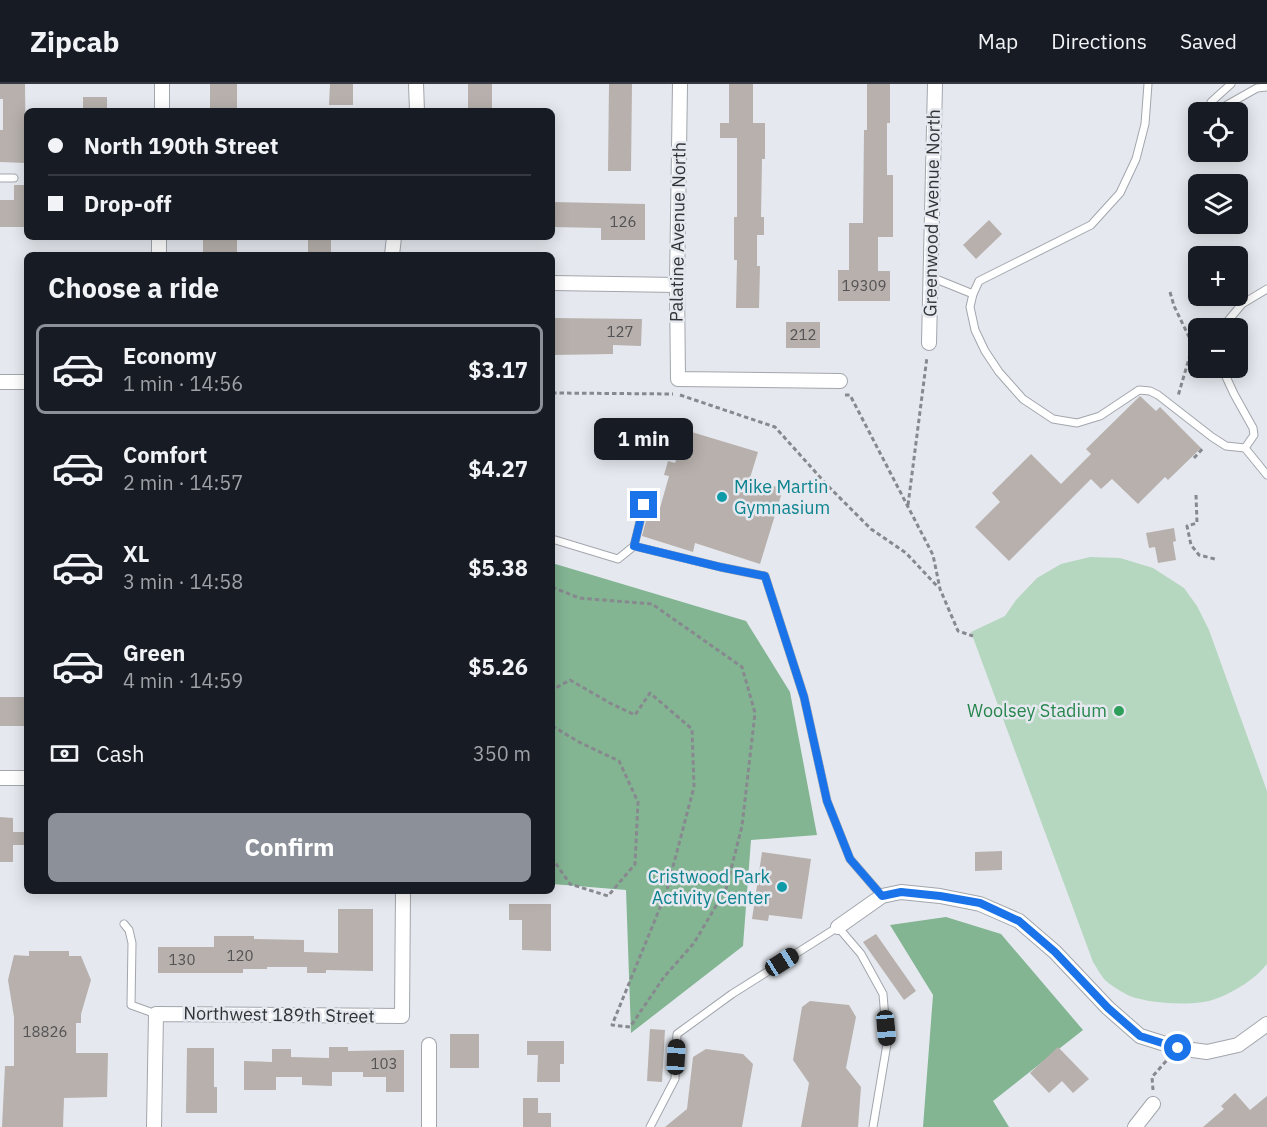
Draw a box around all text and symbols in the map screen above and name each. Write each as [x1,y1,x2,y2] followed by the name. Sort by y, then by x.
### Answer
[30,23,119,60] text: Zipcab
[978,27,1018,55] text: Map
[1051,27,1147,55] text: Directions
[1180,27,1237,55] text: Saved
[1188,102,1248,378] map controls
[1188,102,1248,162] button: locate
[918,109,945,317] street label: Greenwood Avenue North
[84,131,278,160] text: North 190th Street
[664,142,691,322] street label: Palatine Avenue North
[1188,174,1248,234] button: layers
[84,189,171,218] text: Drop-off
[609,212,637,231] house number: 126
[1188,246,1248,306] button: +
[48,270,219,305] text: Choose a ride
[841,276,887,295] house number: 19309
[1188,318,1248,378] button: −
[606,322,634,341] house number: 127
[789,325,817,344] house number: 212
[123,341,217,370] text: Economy
[51,342,105,396] icon: car
[468,355,528,384] text: $3.17
[123,370,243,397] text: 1 min · 14:56
[594,418,694,460] callout: 1 min
[617,425,670,452] text: 1 min
[123,440,207,469] text: Comfort
[51,441,105,495] icon: car
[468,454,528,483] text: $4.27
[123,469,243,496] text: 2 min · 14:57
[734,475,830,519] place label: Mike Martin Gymnasium
[715,490,729,504] marker: Mike Martin Gymnasium
[630,491,657,518] route end
[123,539,149,568] text: XL
[51,540,105,594] icon: car
[468,553,528,582] text: $5.38
[123,568,243,595] text: 3 min · 14:58
[123,638,185,667] text: Green
[51,639,105,693] icon: car
[468,652,528,681] text: $5.26
[123,667,243,694] text: 4 min · 14:59
[967,699,1107,722] place label: Woolsey Stadium
[1112,704,1126,718] marker: Woolsey Stadium
[48,737,81,770] icon: cash
[96,739,145,768] text: Cash
[473,740,531,767] text: 350 m
[48,813,531,882] button: Confirm
[648,865,771,909] place label: Cristwood Park Activity Center
[775,880,789,894] marker: Cristwood Park Activity Center
[762,945,802,979] car
[226,946,254,965] house number: 120
[168,950,196,969] house number: 130
[183,1001,375,1028] street label: Northwest 189th Street
[875,1009,897,1047] car
[22,1022,68,1041] house number: 18826
[1164,1034,1191,1061] route start
[666,1039,686,1075] car
[370,1054,398,1073] house number: 103

